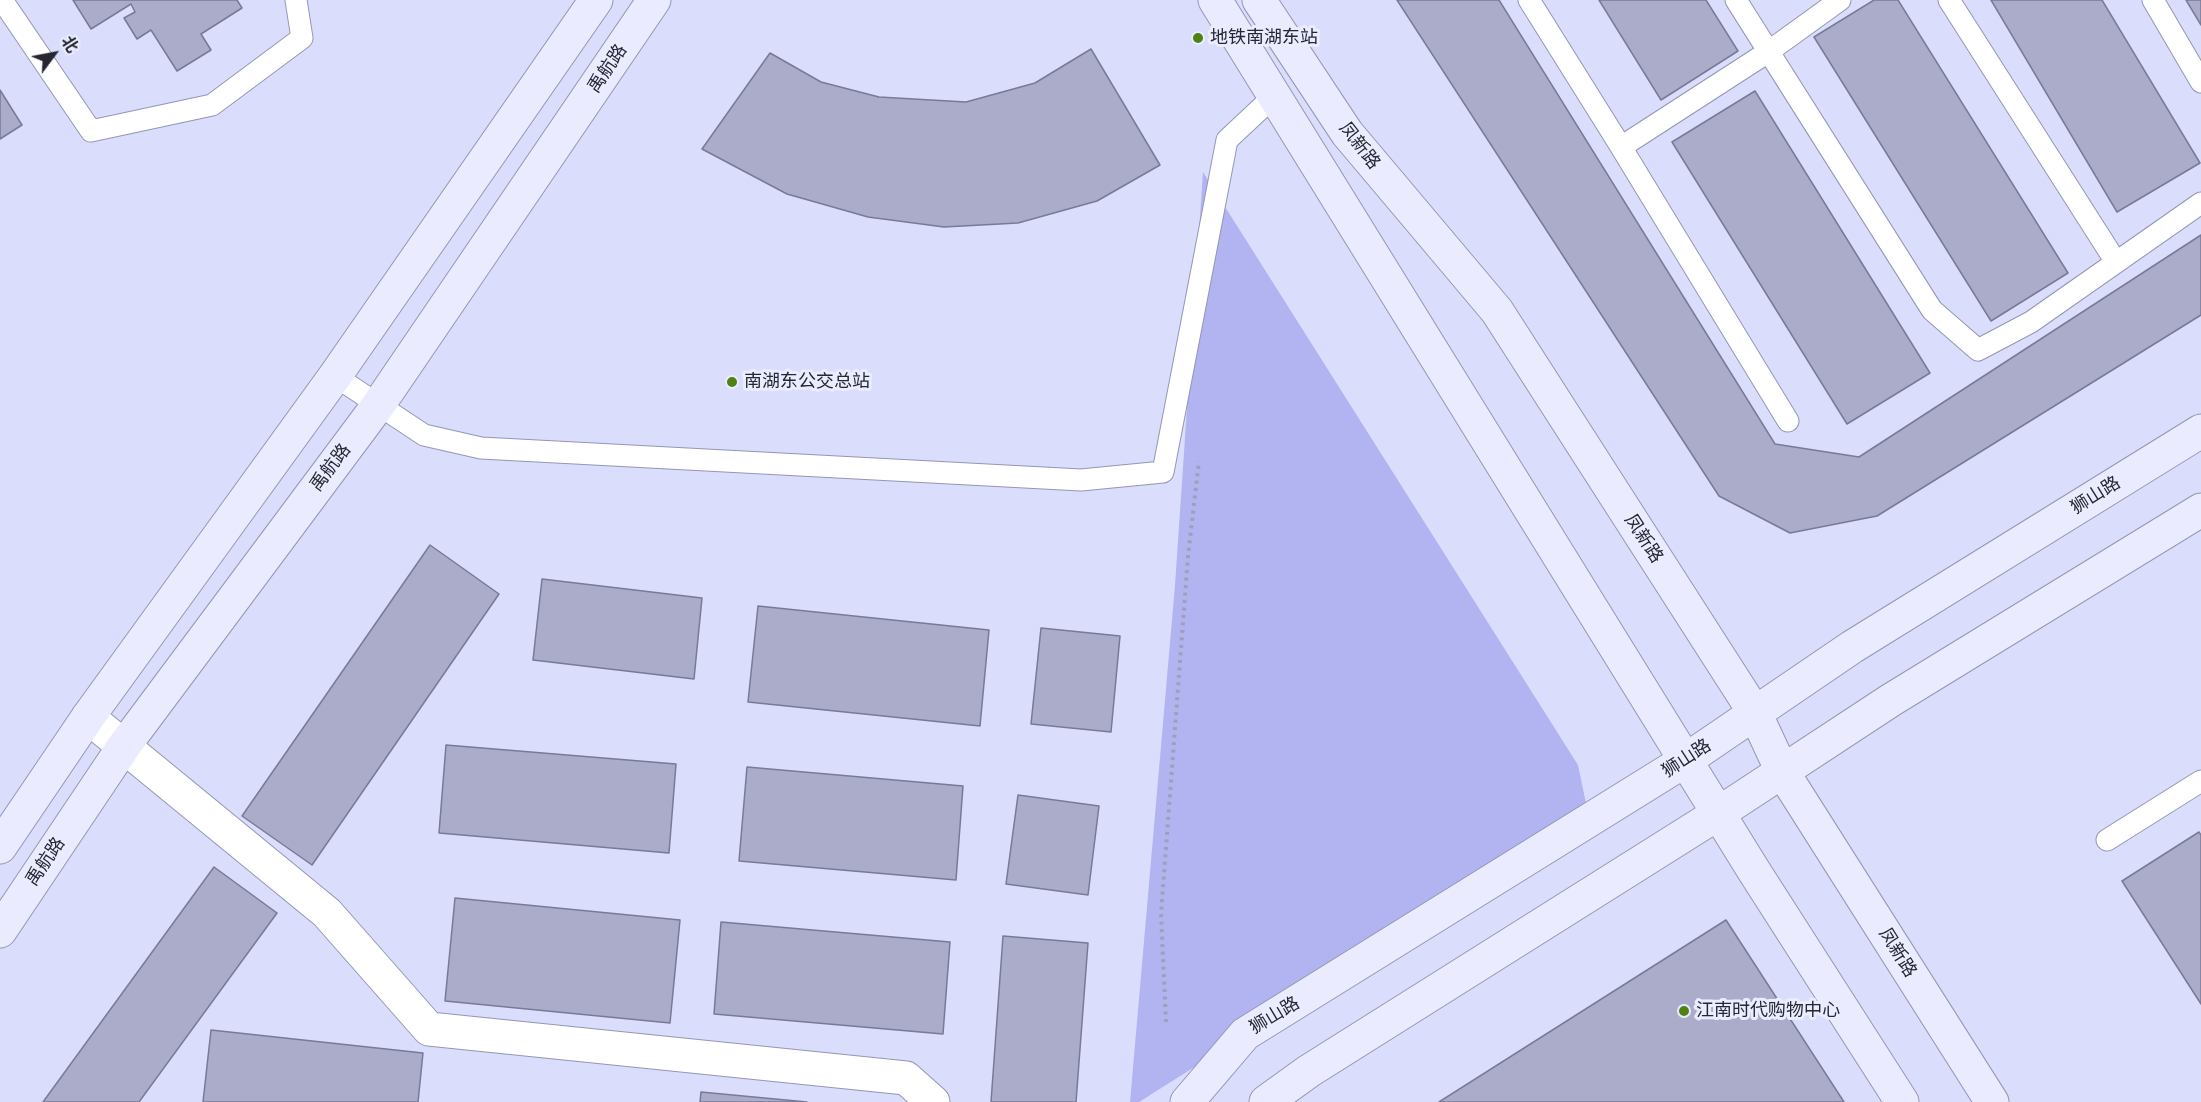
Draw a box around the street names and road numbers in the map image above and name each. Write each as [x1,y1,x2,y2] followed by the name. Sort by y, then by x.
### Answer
[584,41,632,97] street label: 禹航路
[1334,118,1384,174] street label: 凤新路
[306,440,356,496] street label: 禹航路
[2067,473,2125,519] street label: 狮山路
[1619,510,1667,568] street label: 凤新路
[1658,735,1716,783] street label: 狮山路
[22,834,70,890] street label: 禹航路
[1874,924,1920,982] street label: 凤新路
[1246,993,1304,1039] street label: 狮山路

